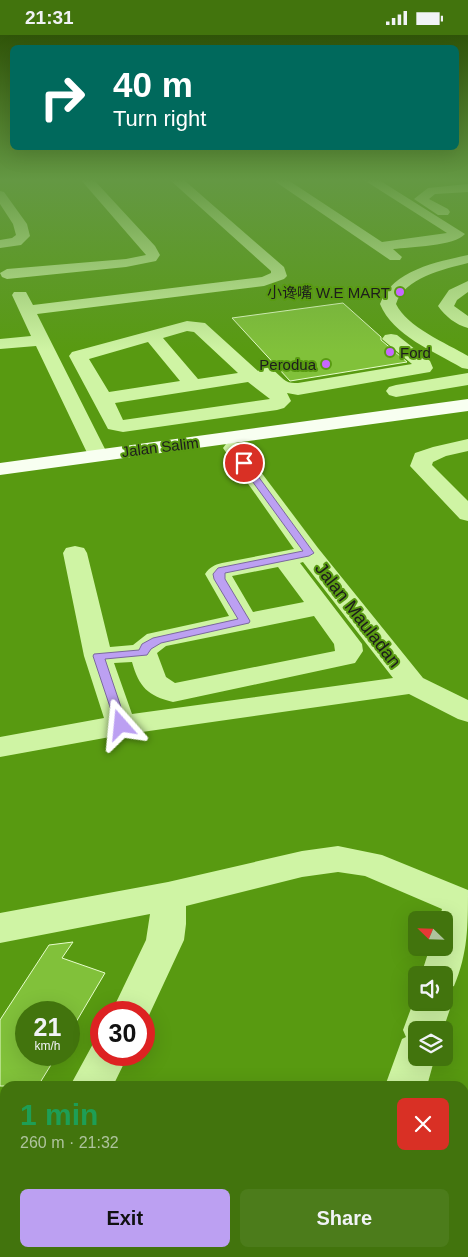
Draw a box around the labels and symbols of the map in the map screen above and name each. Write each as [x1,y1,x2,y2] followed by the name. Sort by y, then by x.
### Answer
[267,284,390,301] place label: 小谗嘴 W.E MART
[394,286,406,298] marker: 小谗嘴 W.E MART
[400,344,431,361] place label: Ford
[384,346,396,358] marker: Ford
[259,356,317,373] place label: Perodua
[320,358,332,370] marker: Perodua
[120,434,200,460] street label: Jalan Salim
[223,442,265,484] pin
[311,559,405,671] street label: Jalan Mauladan
[94,698,146,750] position arrow
[408,911,452,956] north arrow
[90,1001,155,1066] speed limit sign: 30

